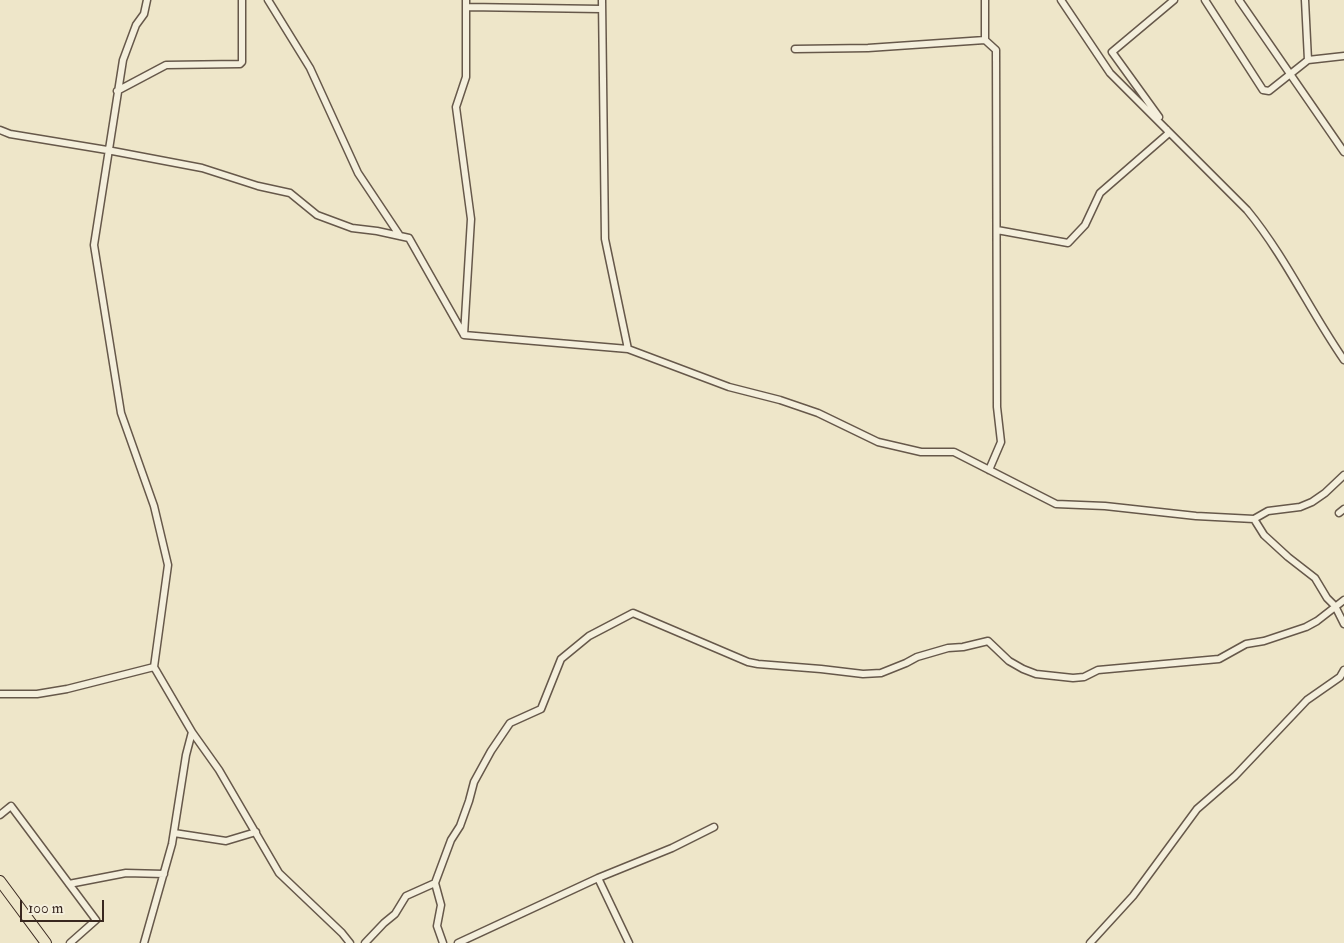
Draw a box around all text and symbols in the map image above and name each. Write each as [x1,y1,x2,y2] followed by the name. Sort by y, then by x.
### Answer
[22,890,106,922] scale bar
[28,899,63,918] text: 100 m

